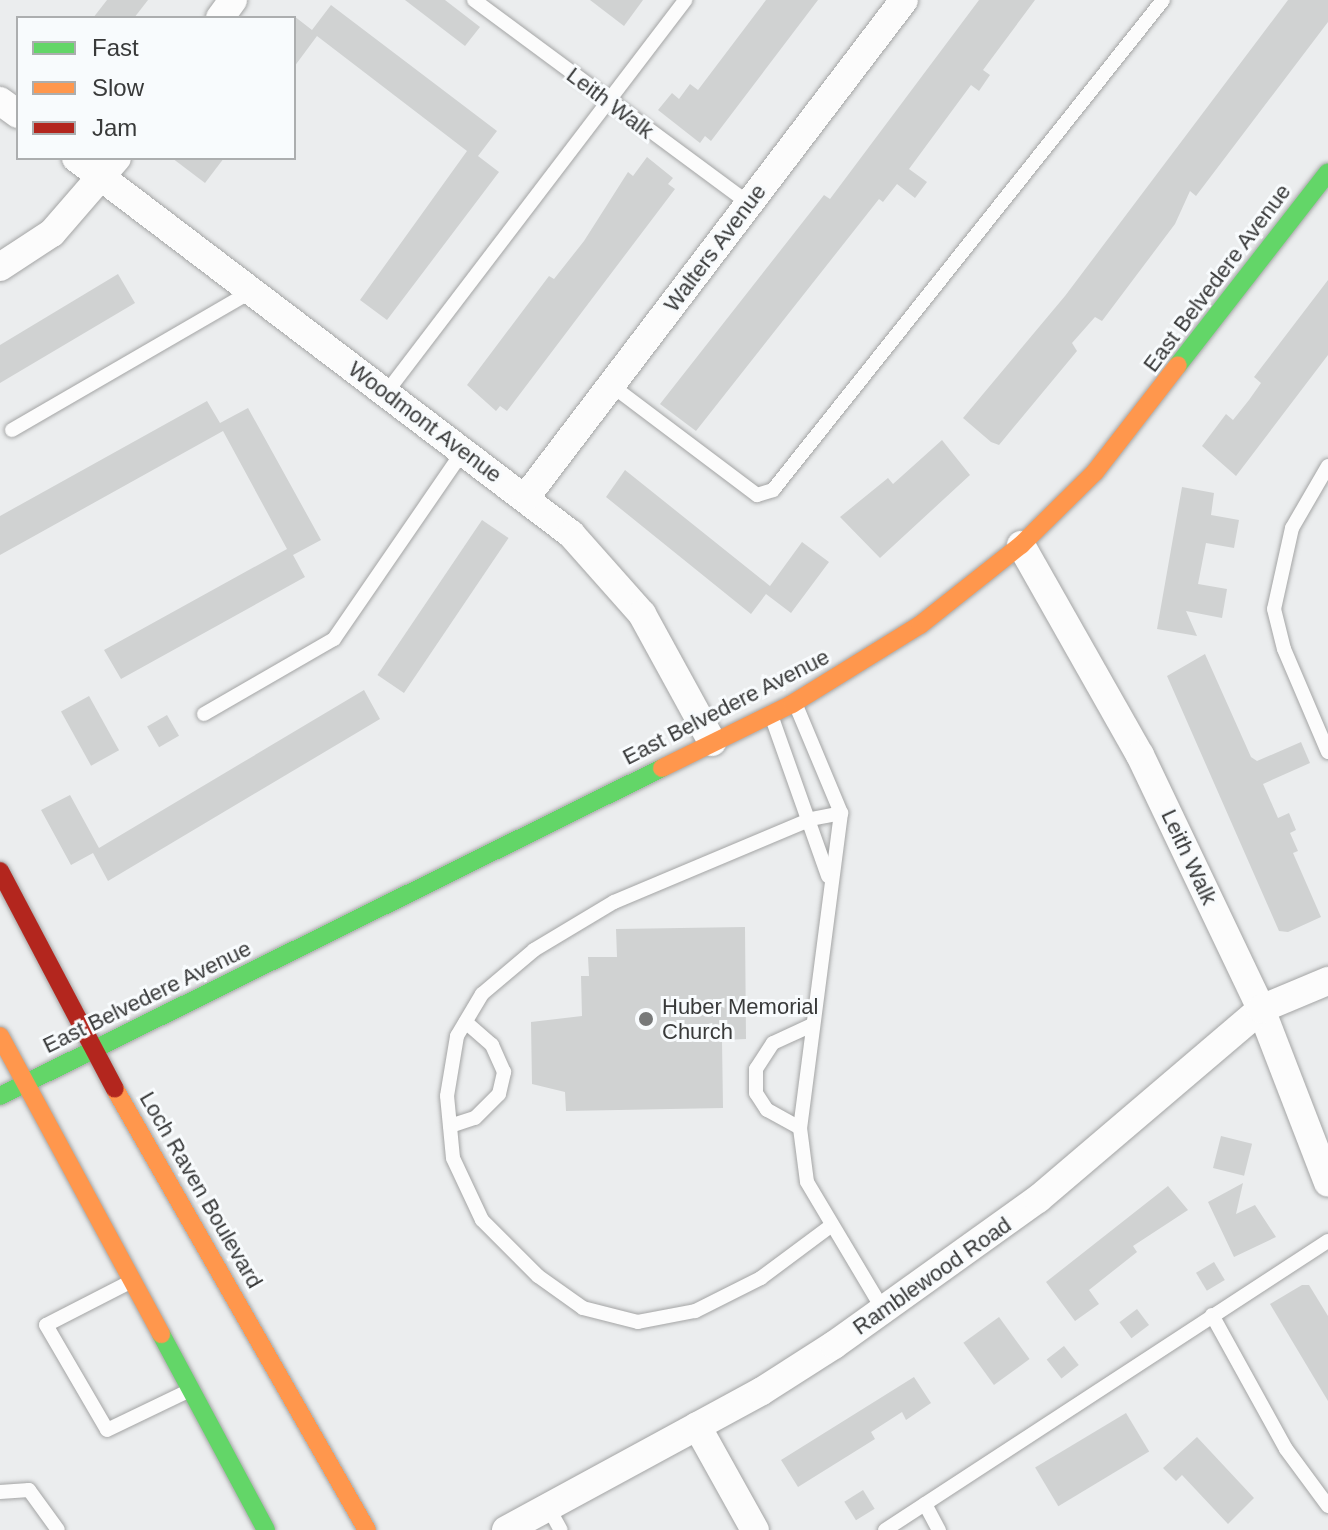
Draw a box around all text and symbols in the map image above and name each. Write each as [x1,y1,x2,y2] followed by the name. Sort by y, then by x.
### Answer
[16,16,296,160] legend
[92,34,139,61] text: Fast
[561,62,659,144] street label: Leith Walk
[92,74,144,101] text: Slow
[92,114,137,141] text: Jam
[1137,178,1297,378] street label: East Belvedere Avenue
[658,179,772,317] street label: Walters Avenue
[343,355,507,489] street label: Woodmont Avenue
[618,643,834,771] street label: East Belvedere Avenue
[1156,805,1222,909] street label: Leith Walk
[38,935,256,1059] street label: East Belvedere Avenue
[662,993,818,1044] place label: Huber Memorial Church
[637,1010,655,1028] marker: Huber Memorial Church
[134,1087,268,1293] street label: Loch Raven Boulevard
[848,1212,1016,1340] street label: Ramblewood Road

